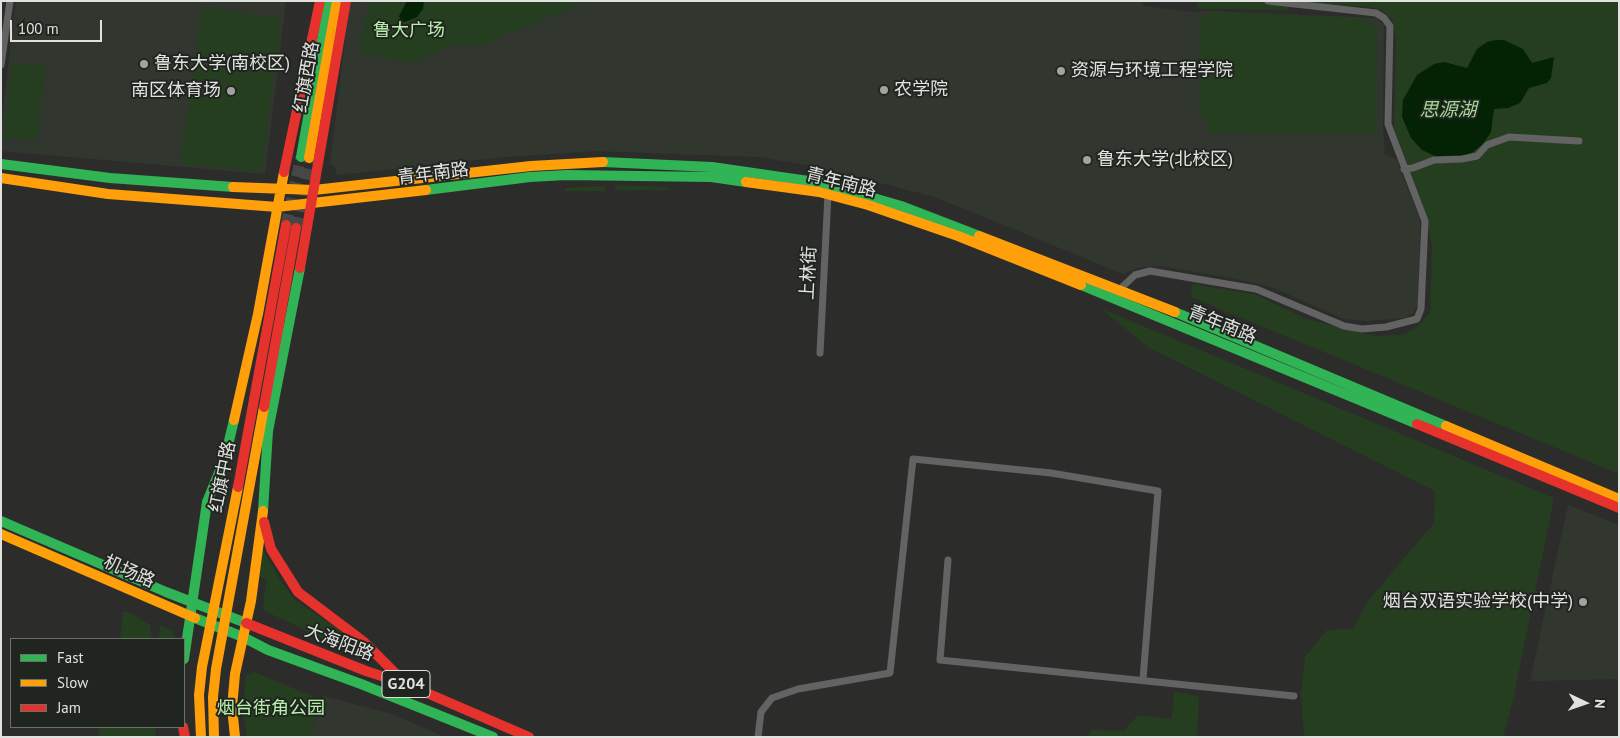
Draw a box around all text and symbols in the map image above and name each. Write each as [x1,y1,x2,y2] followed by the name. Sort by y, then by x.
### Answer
[12,10,105,42] scale bar
[18,19,59,38] text: 100 m
[373,20,445,42] park label: 鲁大广场
[290,40,324,114] street label: 红旗西路
[154,53,290,75] place label: 鲁东大学(南校区)
[138,58,150,70] marker: 鲁东大学(南校区)
[1071,60,1233,82] place label: 资源与环境工程学院
[1055,65,1067,77] marker: 资源与环境工程学院
[894,79,948,101] place label: 农学院
[131,80,221,102] place label: 南区体育场
[878,84,890,96] marker: 农学院
[225,85,237,97] marker: 南区体育场
[1420,100,1476,122] water label: 思源湖
[1097,149,1233,171] place label: 鲁东大学(北校区)
[1081,154,1093,166] marker: 鲁东大学(北校区)
[396,159,470,189] street label: 青年南路
[803,164,879,202] street label: 青年南路
[797,245,821,301] street label: 上林街
[1185,302,1259,348] street label: 青年南路
[206,440,240,514] street label: 红旗中路
[100,551,158,593] street label: 机场路
[1383,591,1573,613] place label: 烟台双语实验学校(中学)
[1577,596,1589,608] marker: 烟台双语实验学校(中学)
[302,620,376,666] street label: 大海阳路
[10,638,185,728] legend
[57,648,84,667] text: Fast
[382,671,430,698] road number: G204
[57,673,88,692] text: Slow
[1560,678,1610,728] north arrow
[57,698,81,717] text: Jam
[217,698,325,720] park label: 烟台街角公园
[1591,699,1609,709] text: N

